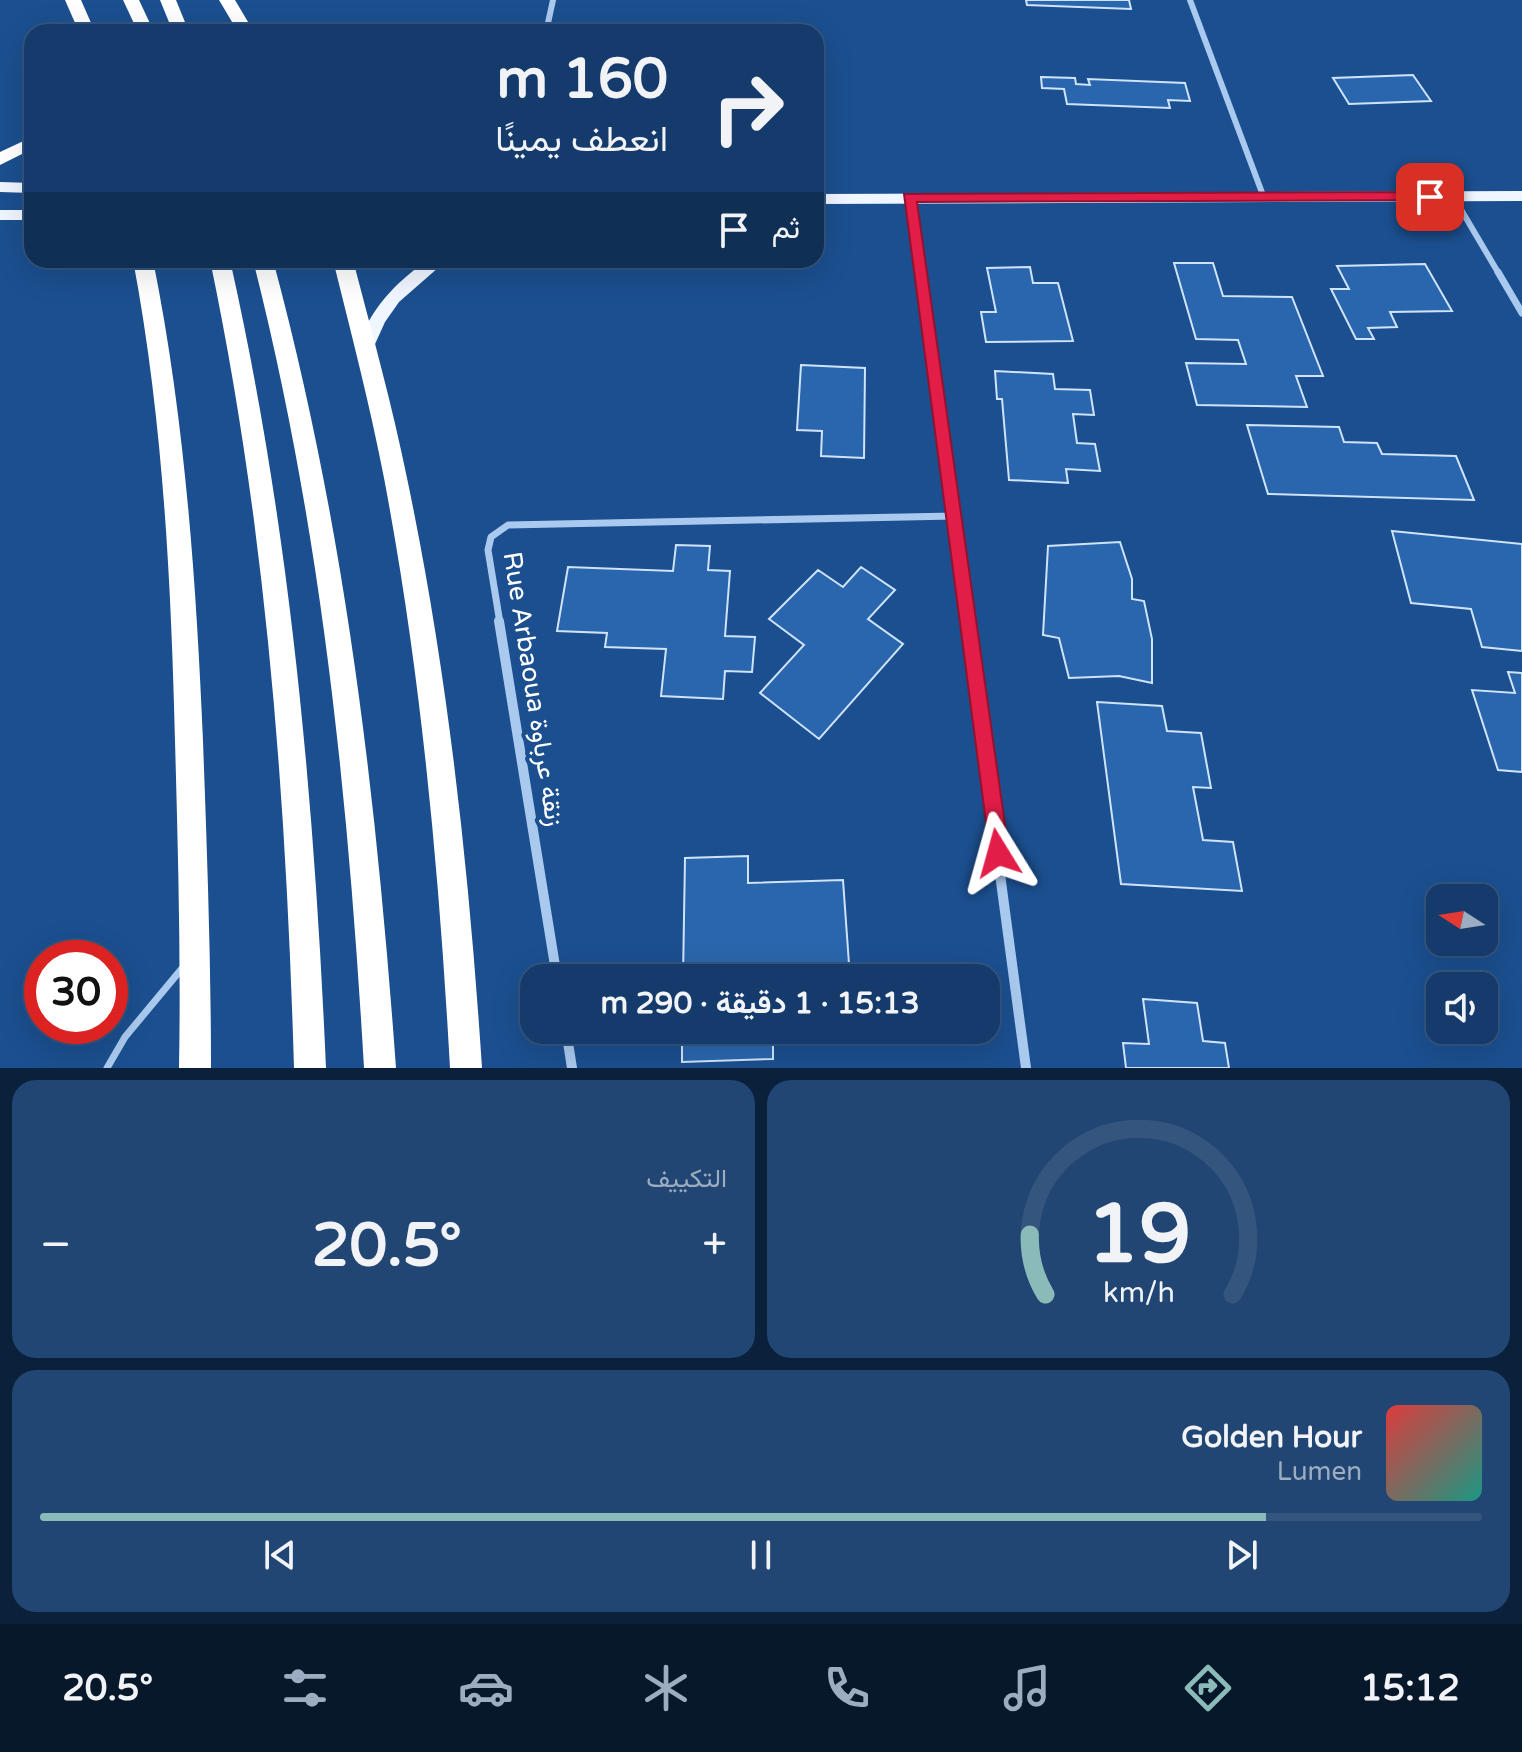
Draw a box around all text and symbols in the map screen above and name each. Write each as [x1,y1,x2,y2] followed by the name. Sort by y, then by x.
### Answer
[497,46,668,113] text: 160 m
[696,56,800,160] icon: right
[495,118,668,161] text: انعطف يمينًا
[1396,163,1464,231] pin
[1408,175,1452,219] icon: arrive
[712,208,756,252] icon: arrive
[772,210,800,247] text: ثم
[496,549,571,829] street label: Rue Arbaoua زنقة عرباوة
[956,811,1040,895] position arrow
[1426,884,1498,956] north arrow
[1426,884,1498,1044] map controls
[24,940,128,1044] speed limit sign: 30
[1426,972,1498,1044] button: sound
[600,985,920,1022] text: 15:13 · 1 دقيقة · 290 m
[646,1163,727,1194] text: التكييف
[1086,1185,1191,1285] text: 19
[312,1210,462,1282] text: 20.5°
[40,1219,71,1272] text: −
[702,1219,727,1272] text: +
[1103,1276,1174,1310] text: km/h
[1181,1419,1362,1456] text: Golden Hour
[1277,1456,1362,1487] text: Lumen
[258,1533,302,1577] icon: previous
[739,1533,783,1577] icon: pause
[1220,1533,1264,1577] icon: next
[277,1660,333,1716] icon: filters
[458,1660,514,1716] icon: car
[638,1660,694,1716] icon: climate
[819,1660,875,1716] icon: phone
[999,1660,1055,1716] icon: music
[1180,1660,1236,1716] icon: directions
[62,1667,153,1710] text: 20.5°
[1360,1667,1460,1710] text: 15:12

